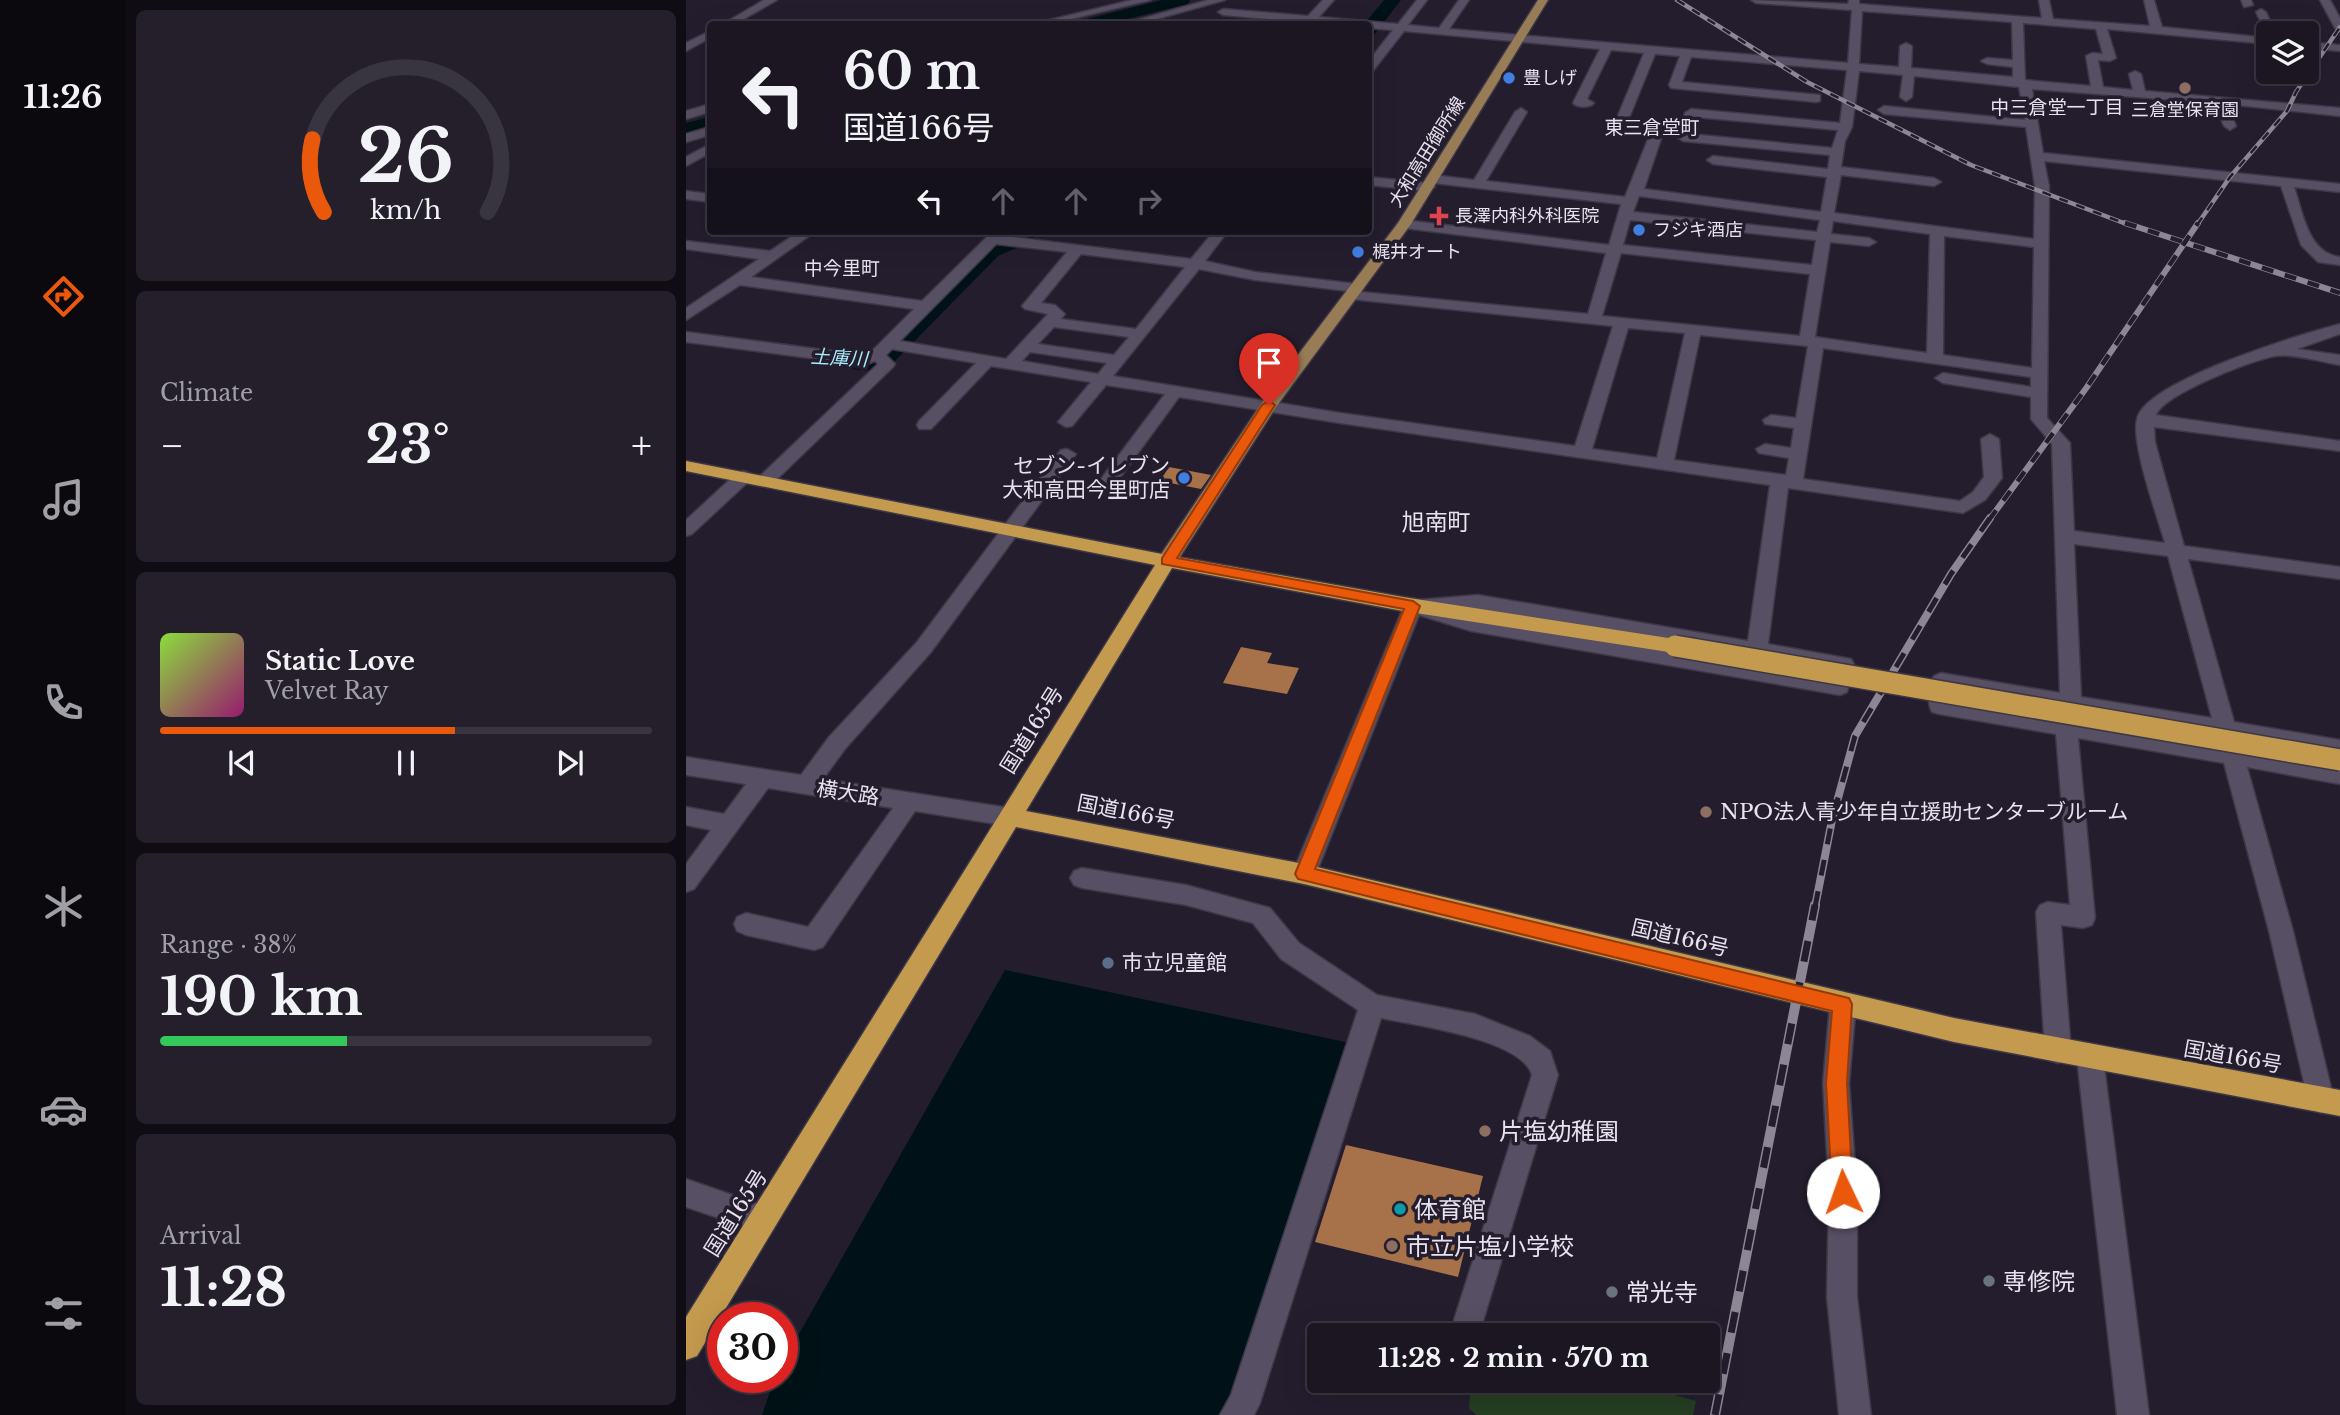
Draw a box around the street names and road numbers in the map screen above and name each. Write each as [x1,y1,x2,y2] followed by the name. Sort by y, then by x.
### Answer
[1384,93,1470,211] street label: 大和高田御所線
[995,682,1069,778] street label: 国道165号
[815,775,881,811] street label: 横大路
[1075,790,1177,834] street label: 国道166号
[1629,914,1731,962] street label: 国道166号
[2182,1036,2284,1078] street label: 国道166号
[699,1165,773,1261] street label: 国道165号

